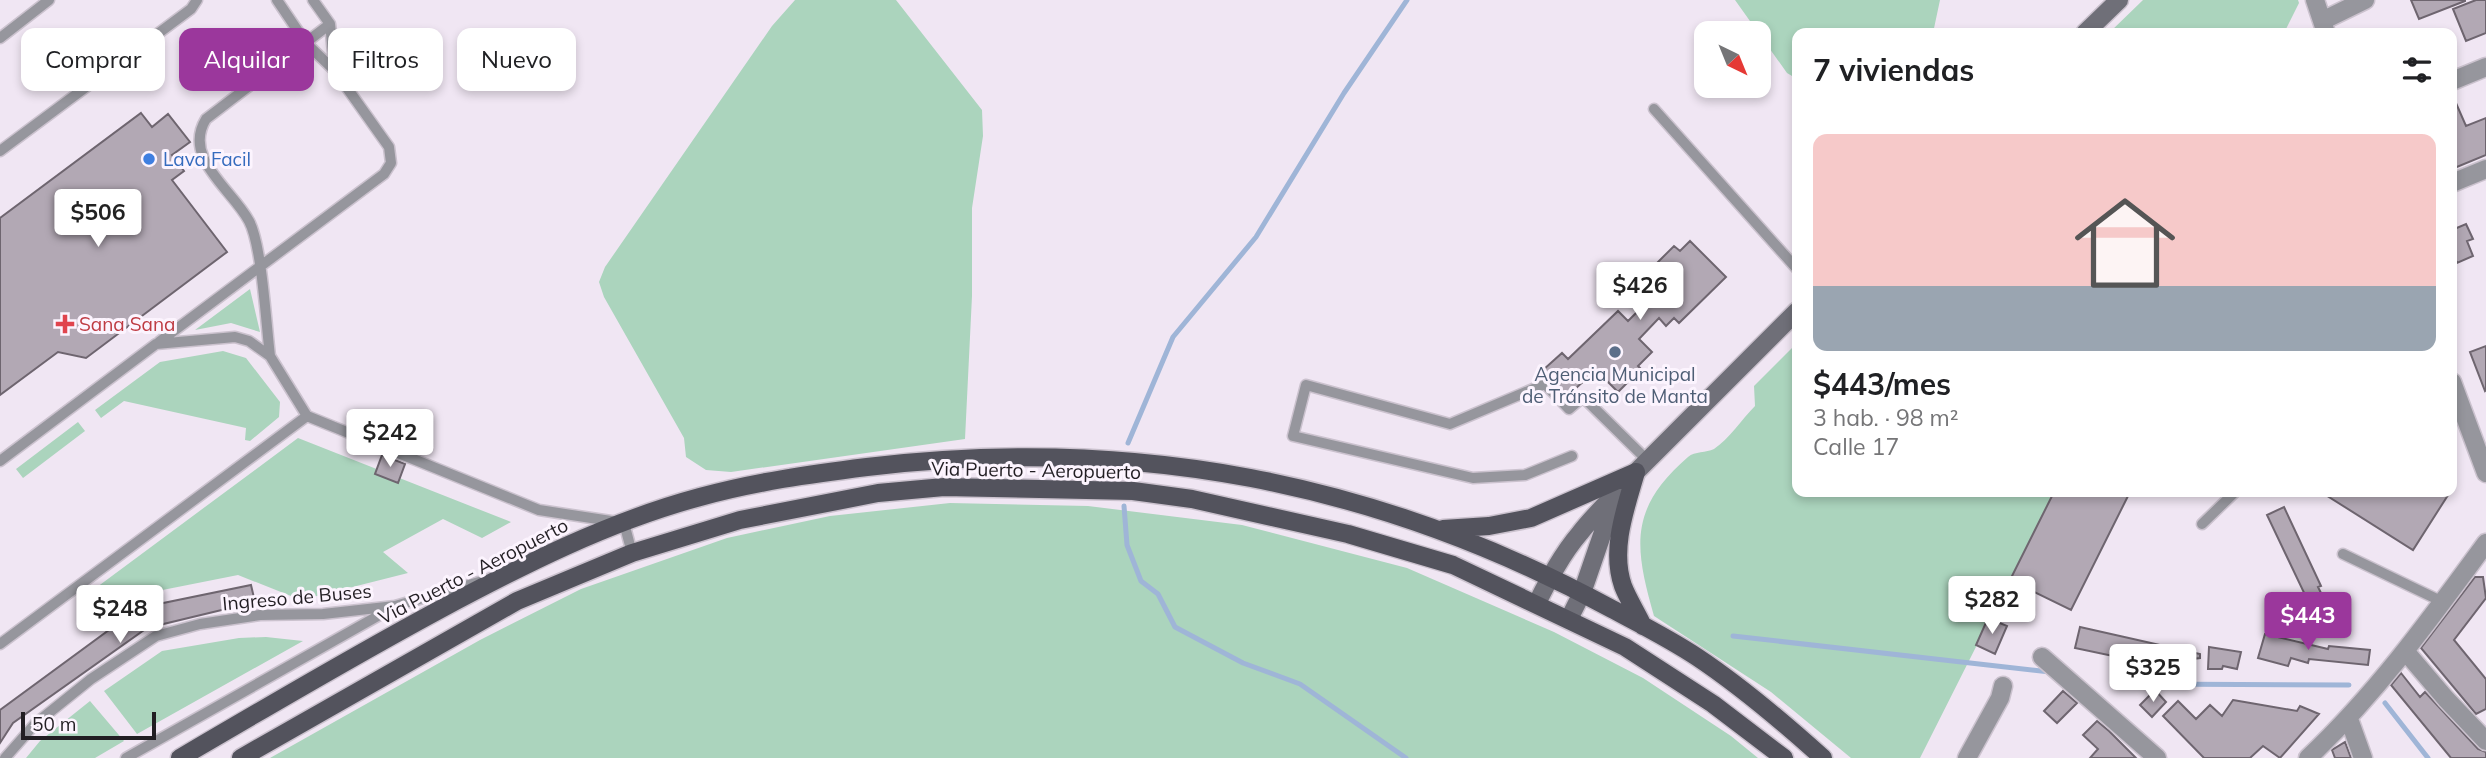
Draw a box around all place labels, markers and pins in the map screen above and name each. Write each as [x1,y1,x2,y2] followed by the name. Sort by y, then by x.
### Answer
[163,147,251,171] place label: Lava Facil
[141,151,157,167] marker: Lava Facil
[57,190,139,249] pin: $506
[1599,262,1681,322] pin: $426
[79,312,176,336] place label: Sana Sana
[57,316,73,332] marker: Sana Sana
[1607,344,1623,360] marker: Agencia Municipal de Tránsito de Manta
[1522,362,1708,408] place label: Agencia Municipal de Tránsito de Manta
[349,410,431,469] pin: $242
[1951,576,2033,636] pin: $282
[79,586,161,645] pin: $248
[2267,592,2349,652] pin: $443
[2112,644,2194,704] pin: $325

